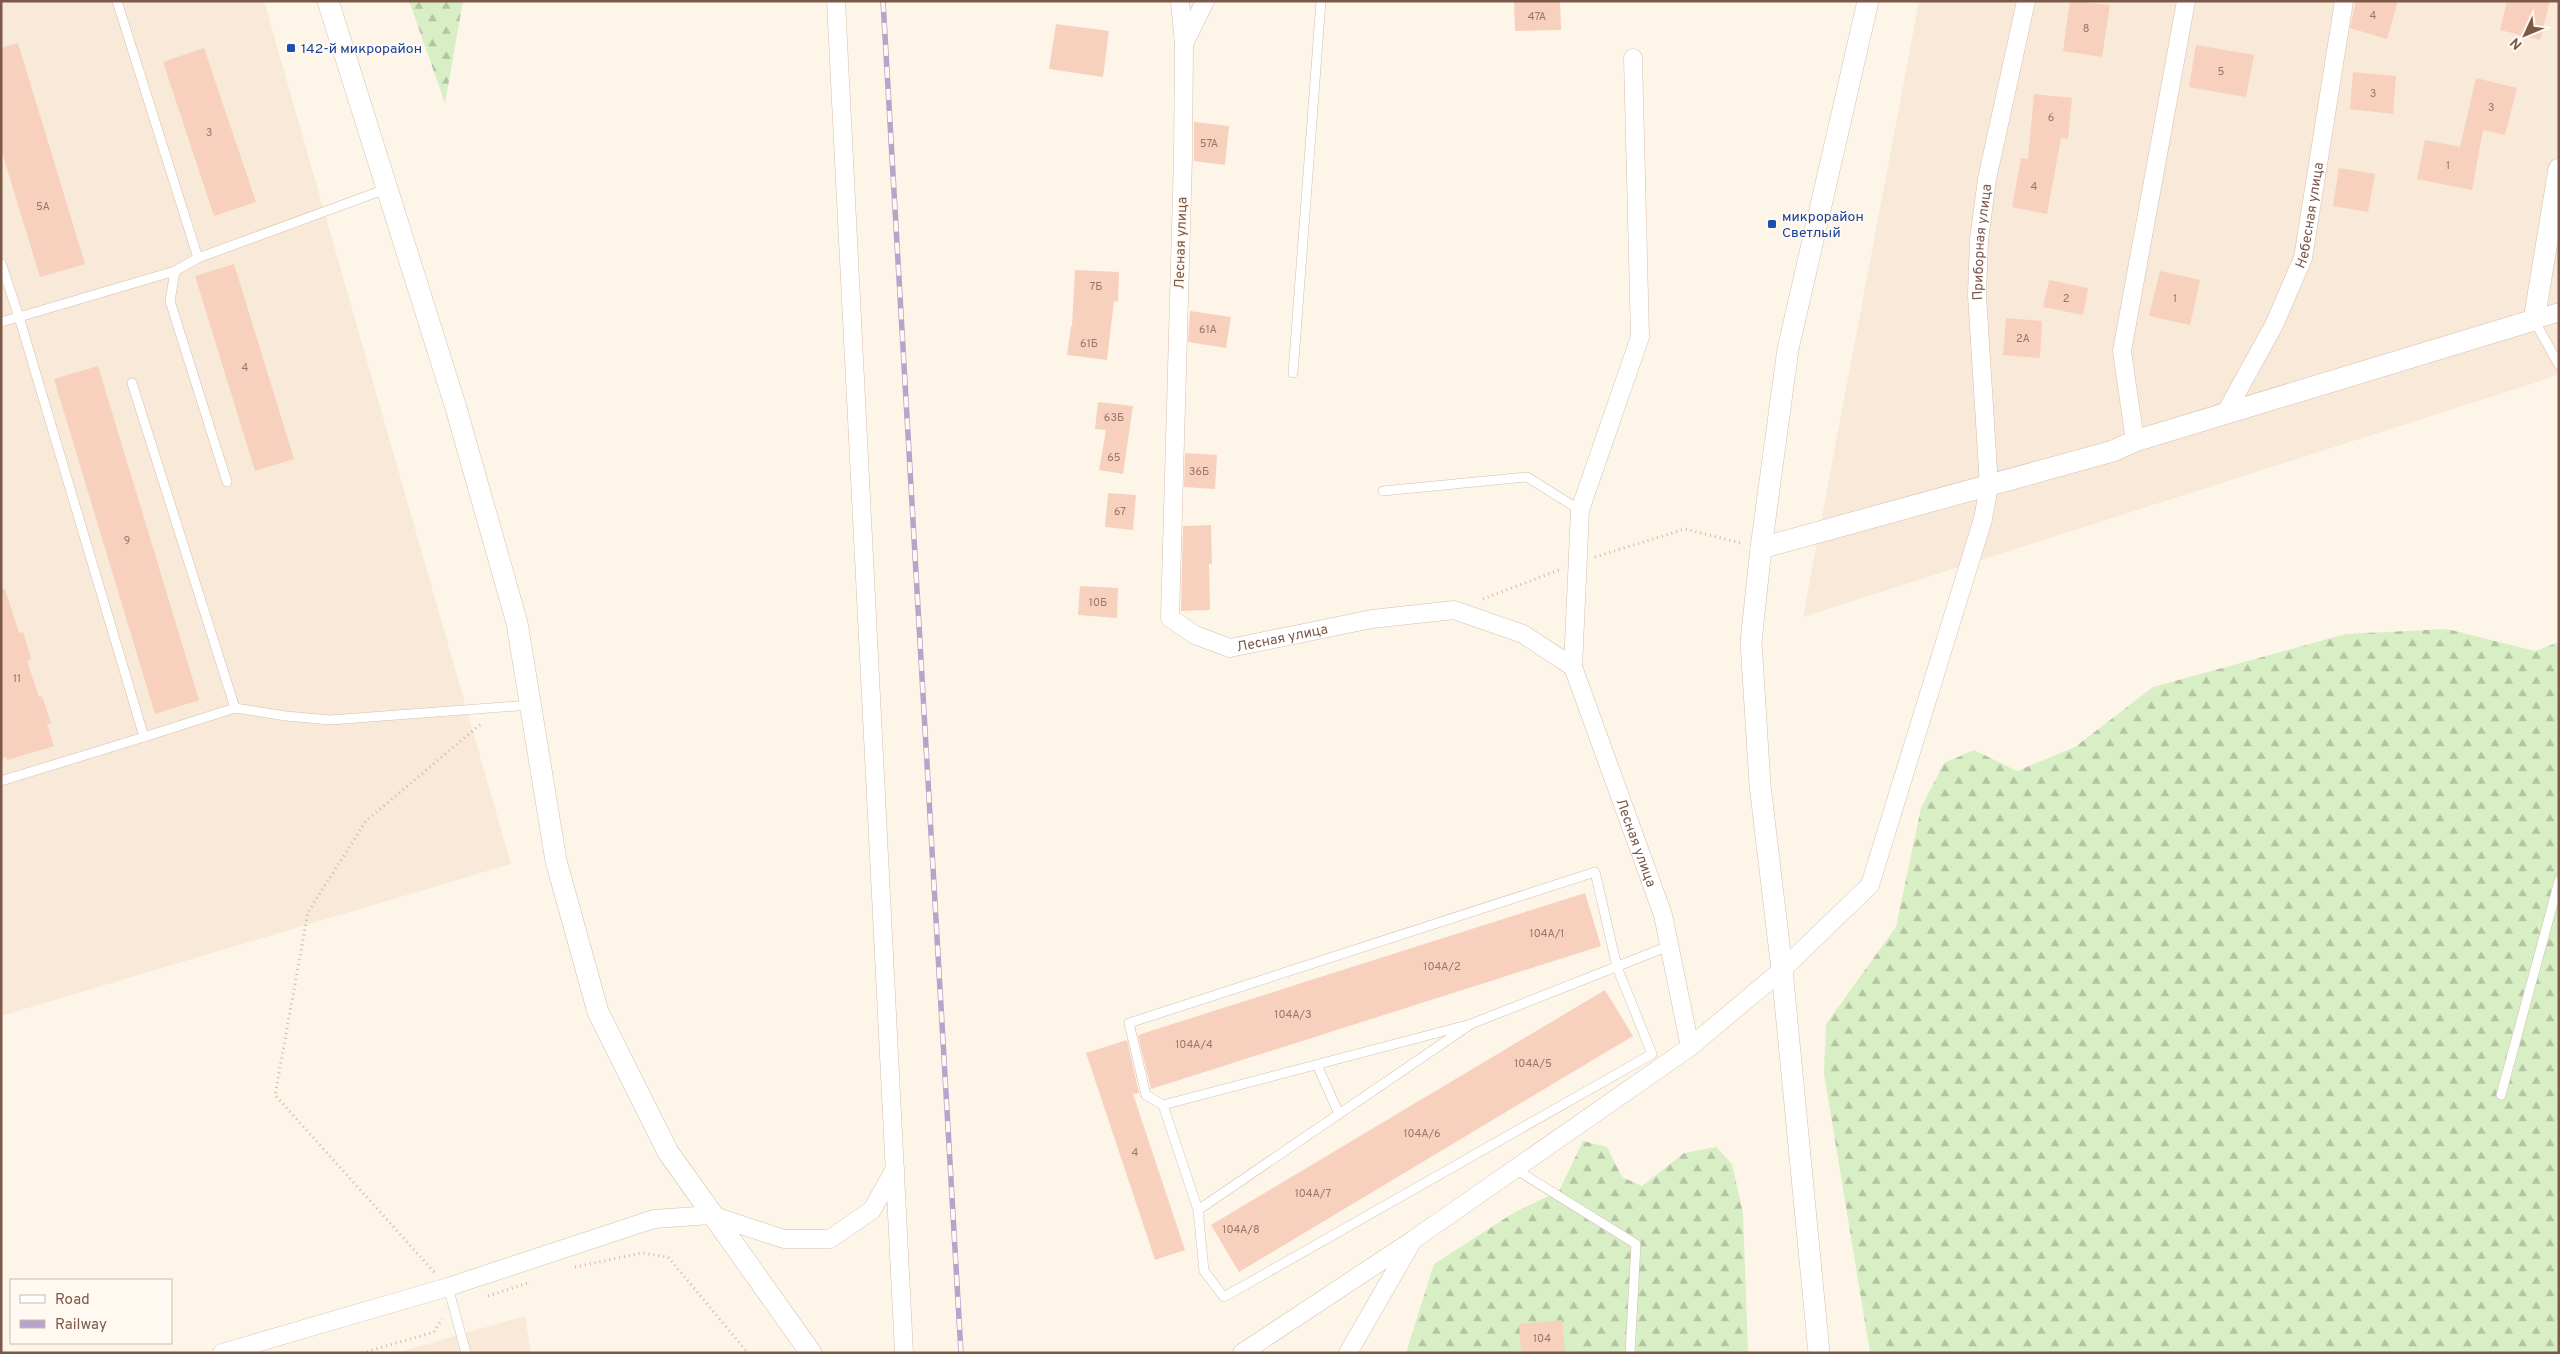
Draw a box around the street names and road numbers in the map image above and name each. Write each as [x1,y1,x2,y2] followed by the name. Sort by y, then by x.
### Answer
[2292,161,2328,271] street label: Небесная улица
[1970,183,1996,301] street label: Приборная улица
[1171,196,1192,290] street label: Лесная улица
[1235,621,1330,656] street label: Лесная улица
[1611,796,1659,890] street label: Лесная улица

